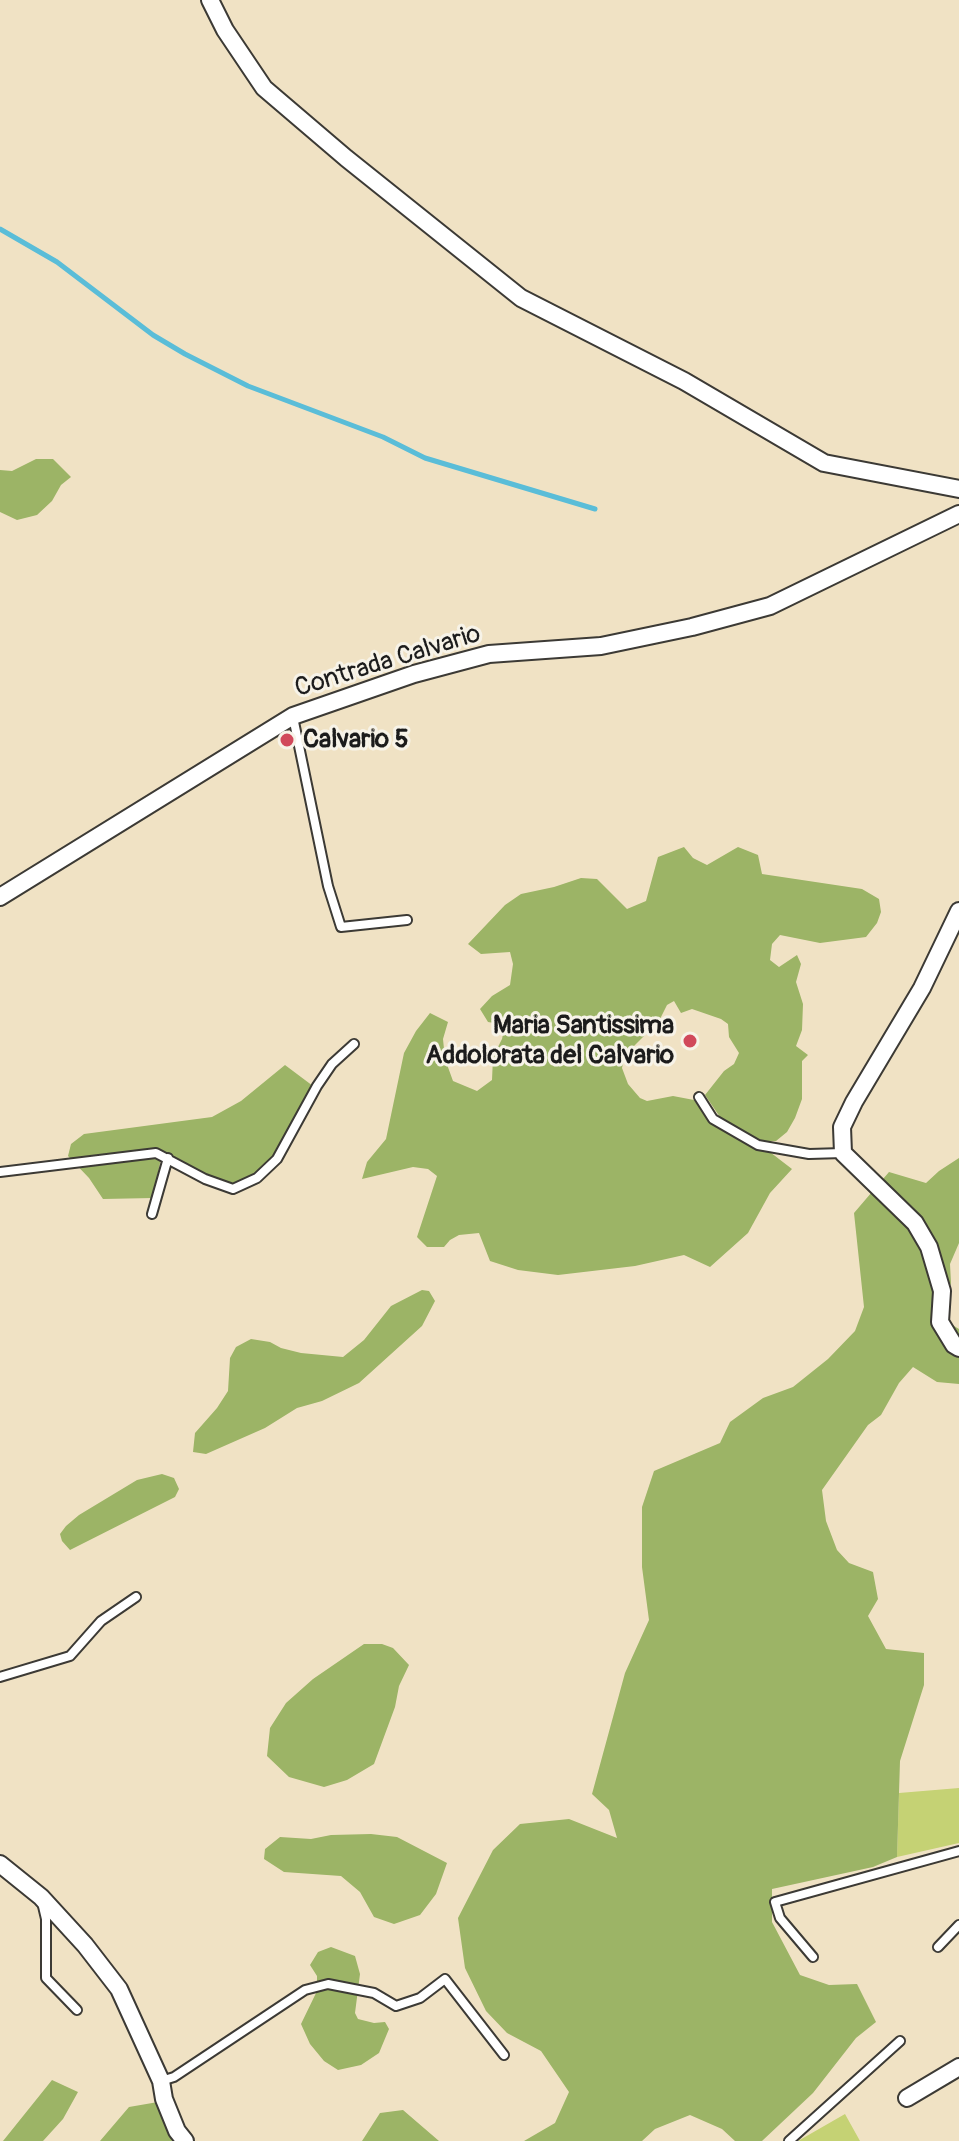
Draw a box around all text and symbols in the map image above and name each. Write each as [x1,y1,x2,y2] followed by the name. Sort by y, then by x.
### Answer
[291,619,485,705] street label: Contrada Calvario
[303,724,409,756] place label: Calvario 5
[278,731,296,749] marker: Calvario 5
[426,1010,674,1072] place label: Maria Santissima Addolorata del Calvario
[681,1032,699,1050] marker: Maria Santissima Addolorata del Calvario

